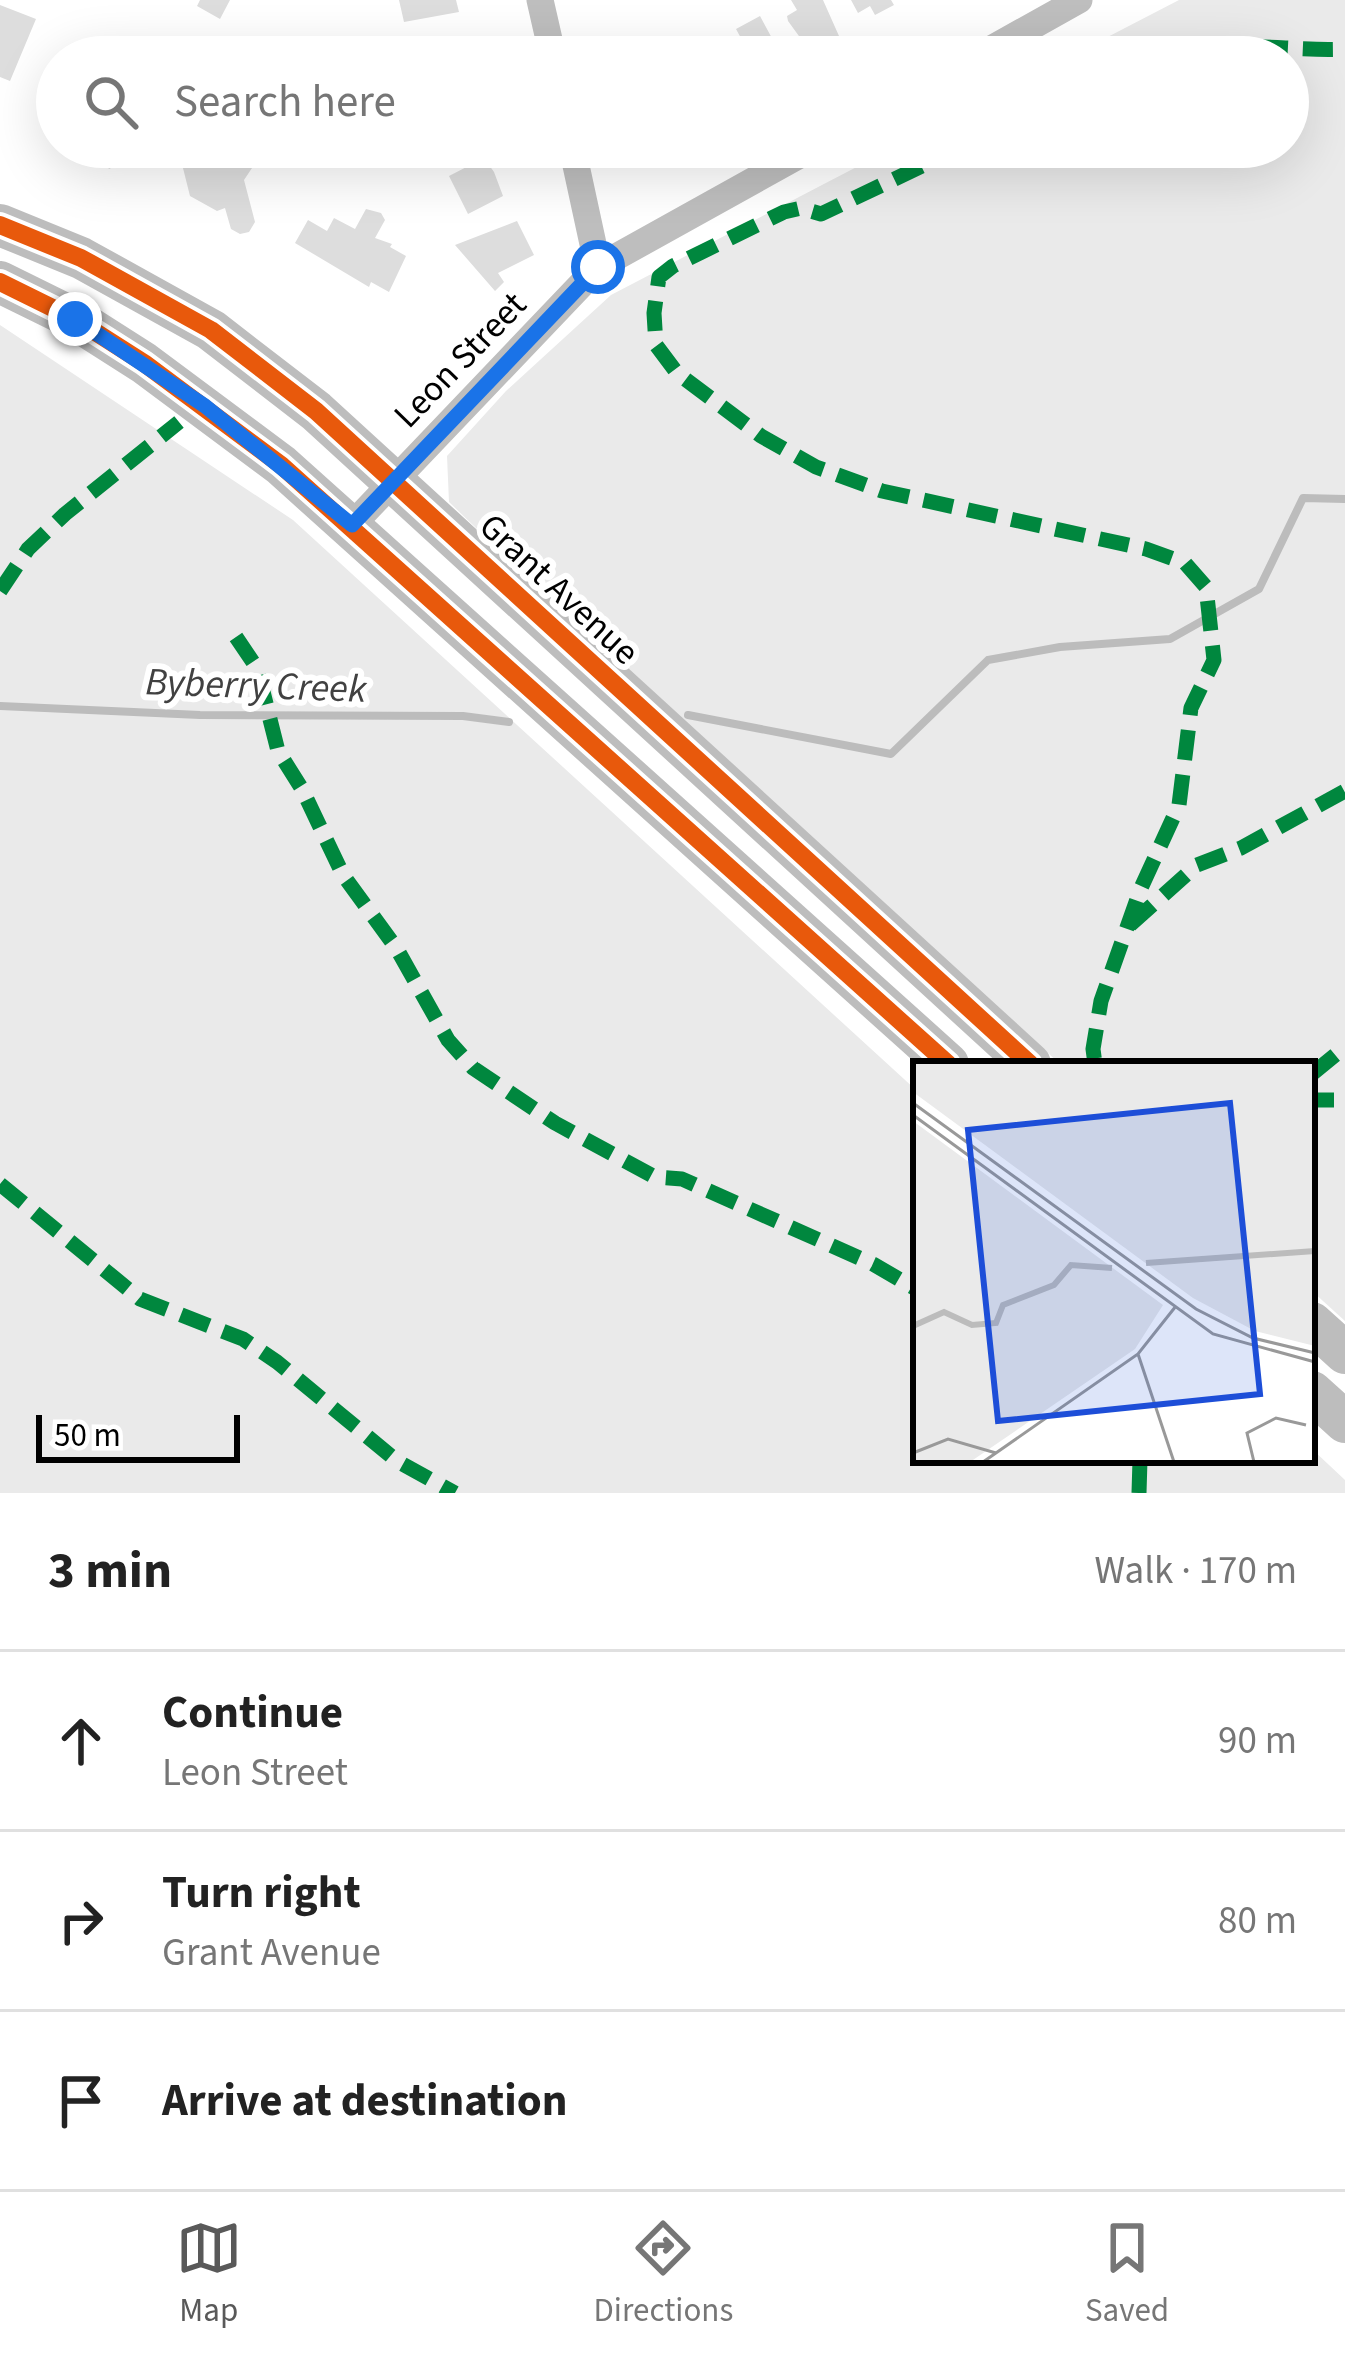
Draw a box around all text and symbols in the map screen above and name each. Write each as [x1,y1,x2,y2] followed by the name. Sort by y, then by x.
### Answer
[36,36,1309,168] search box
[78,69,144,135] icon: search
[174,70,396,134] text: Search here
[571,240,625,294] route start
[382,281,538,439] street label: Leon Street
[48,292,102,346] route end
[468,502,650,677] street label: Grant Avenue
[144,654,369,718] water label: Byberry Creek
[913,1061,1315,1463] inset map
[36,1409,240,1462] scale bar
[54,1412,121,1459] text: 50 m
[48,1535,172,1607] text: 3 min
[1094,1543,1297,1599] text: Walk · 170 m
[162,1681,343,1745] text: Continue
[48,1708,114,1774] icon: ahead
[1218,1713,1297,1769] text: 90 m
[162,1745,348,1801] text: Leon Street
[162,1861,361,1925] text: Turn right
[48,1888,114,1954] icon: right
[1218,1893,1297,1949] text: 80 m
[162,1925,381,1981] text: Grant Avenue
[48,2068,114,2134] icon: arrive
[162,2069,567,2133] text: Arrive at destination
[176,2215,242,2334] tab: Map
[594,2215,733,2334] tab: Directions
[1085,2215,1169,2334] tab: Saved

